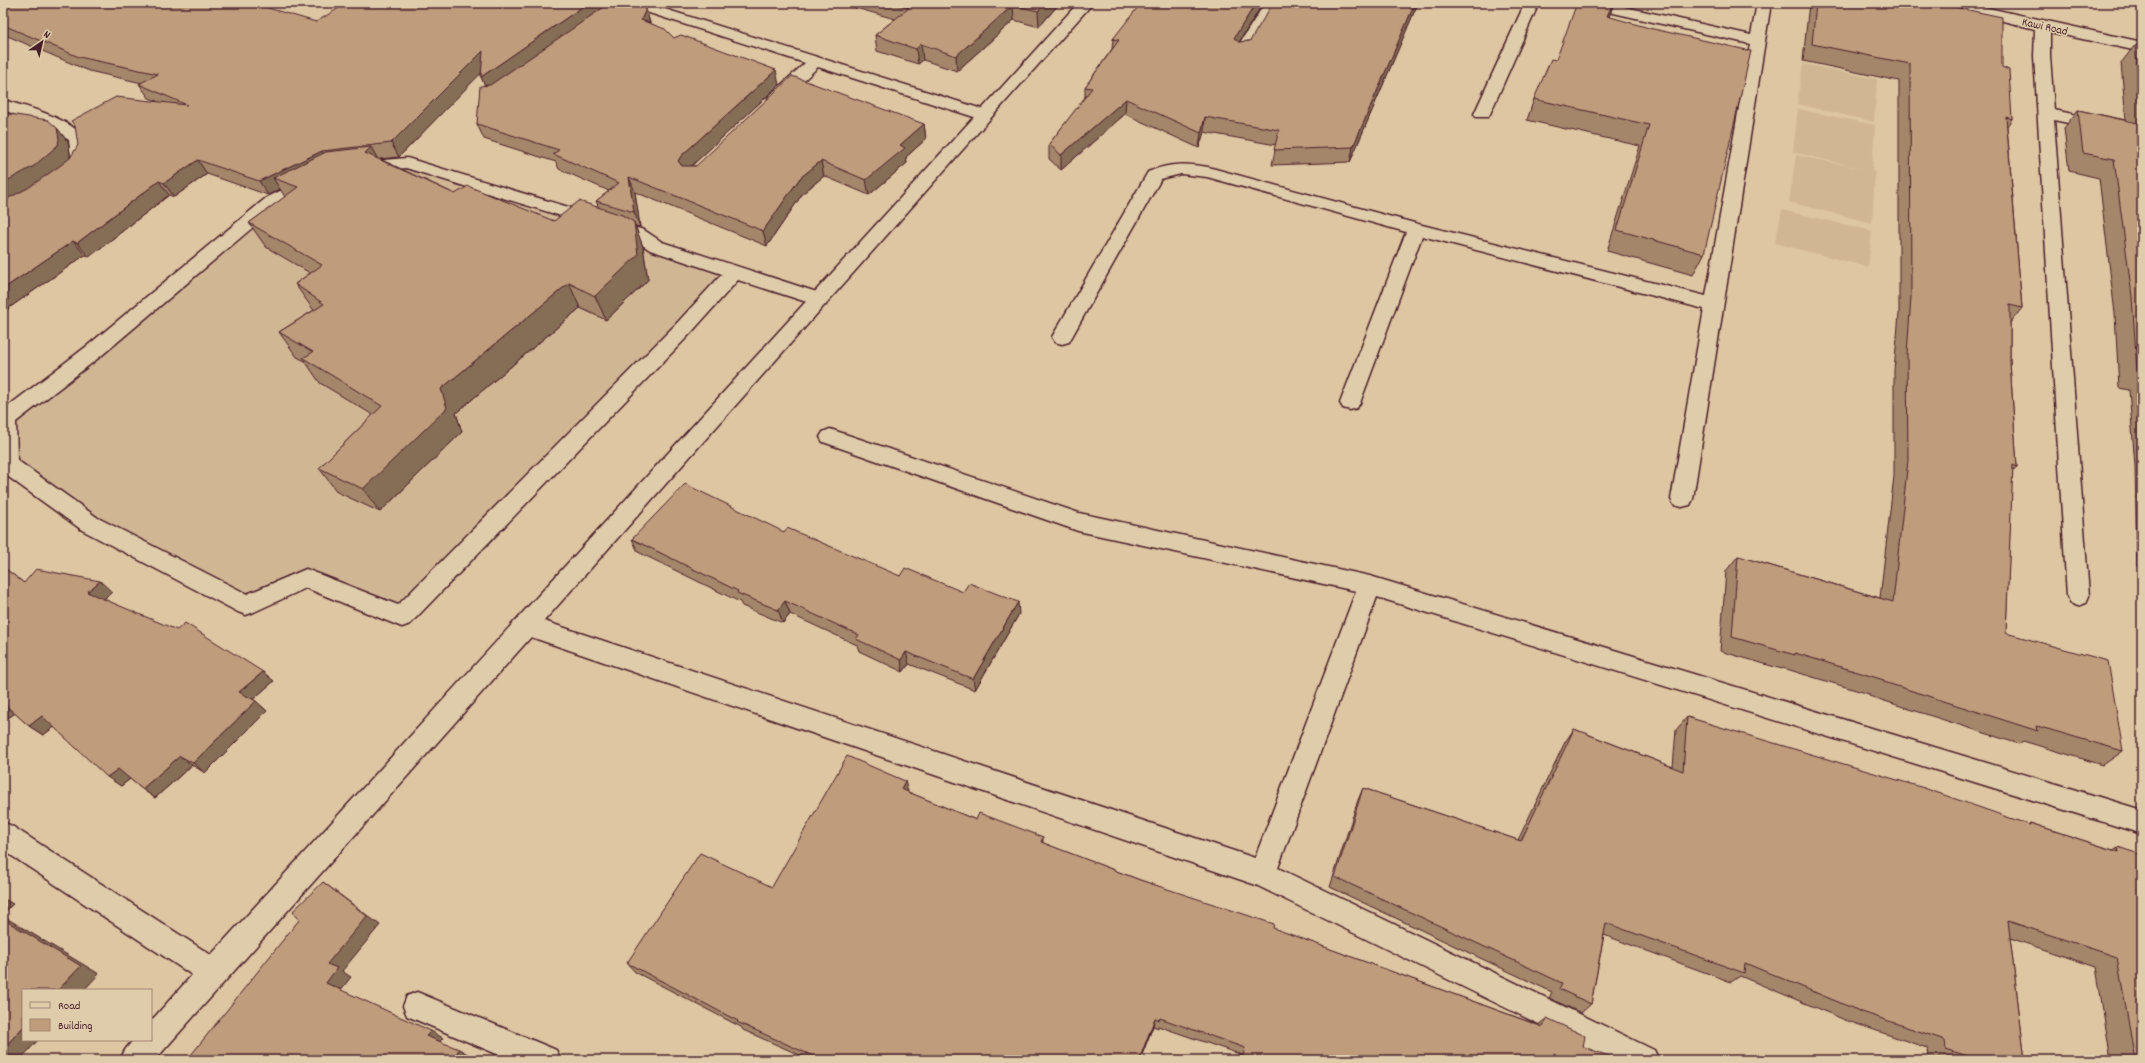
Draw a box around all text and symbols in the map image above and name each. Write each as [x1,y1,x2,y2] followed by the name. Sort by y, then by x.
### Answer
[2020,14,2069,41] street label: Kawi Road
[22,22,62,62] north arrow
[40,27,54,44] text: N
[22,989,152,1041] legend
[58,998,80,1015] text: Road
[58,1018,93,1035] text: Building

